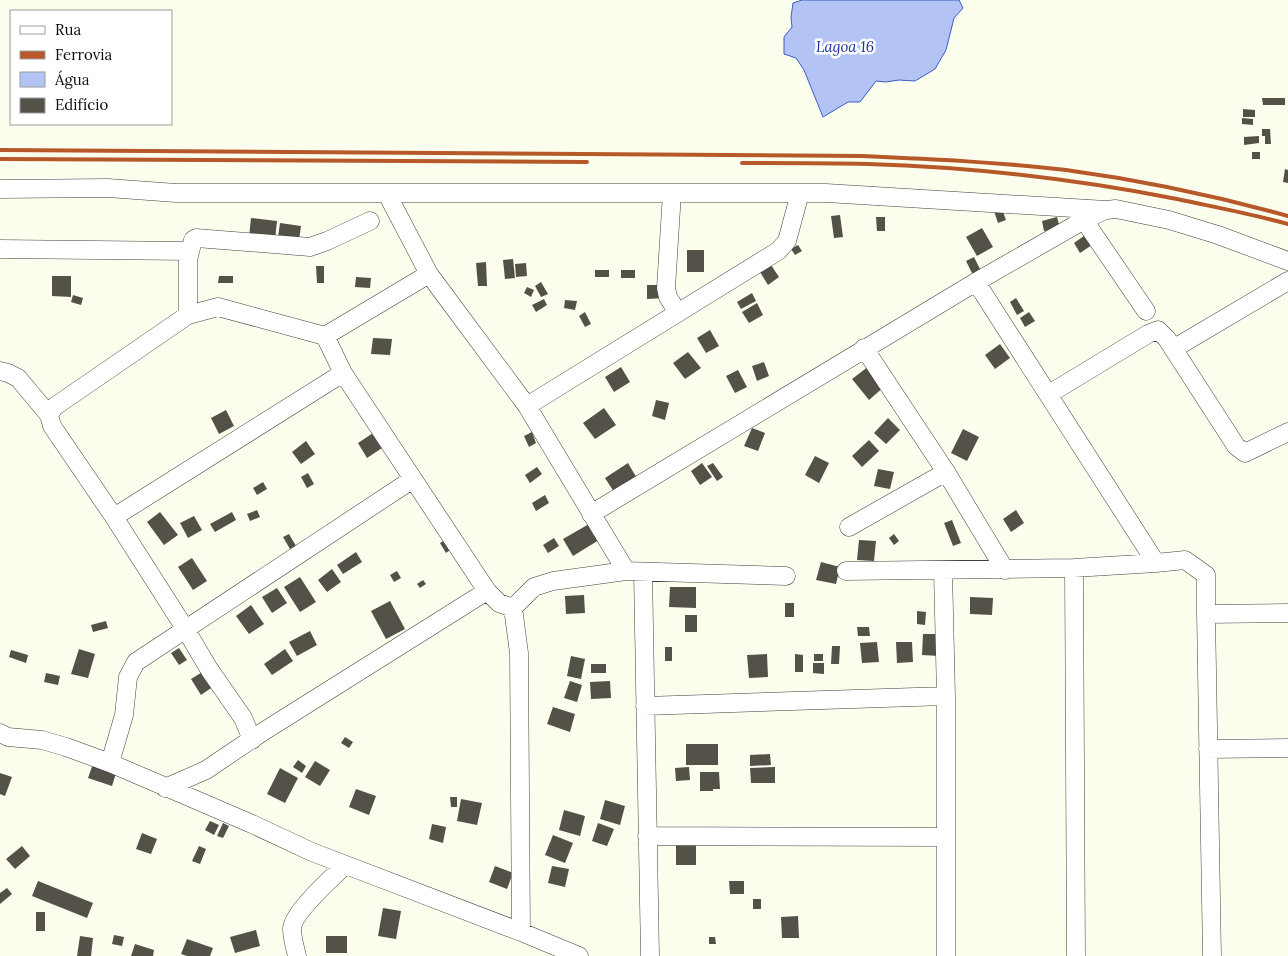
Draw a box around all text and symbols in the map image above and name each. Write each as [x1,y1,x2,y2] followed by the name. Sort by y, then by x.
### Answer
[10,10,172,125] legend
[55,20,81,39] text: Rua
[816,37,874,56] water label: Lagoa 16
[55,45,113,64] text: Ferrovia
[54,70,90,89] text: Água
[55,95,108,114] text: Edifício

